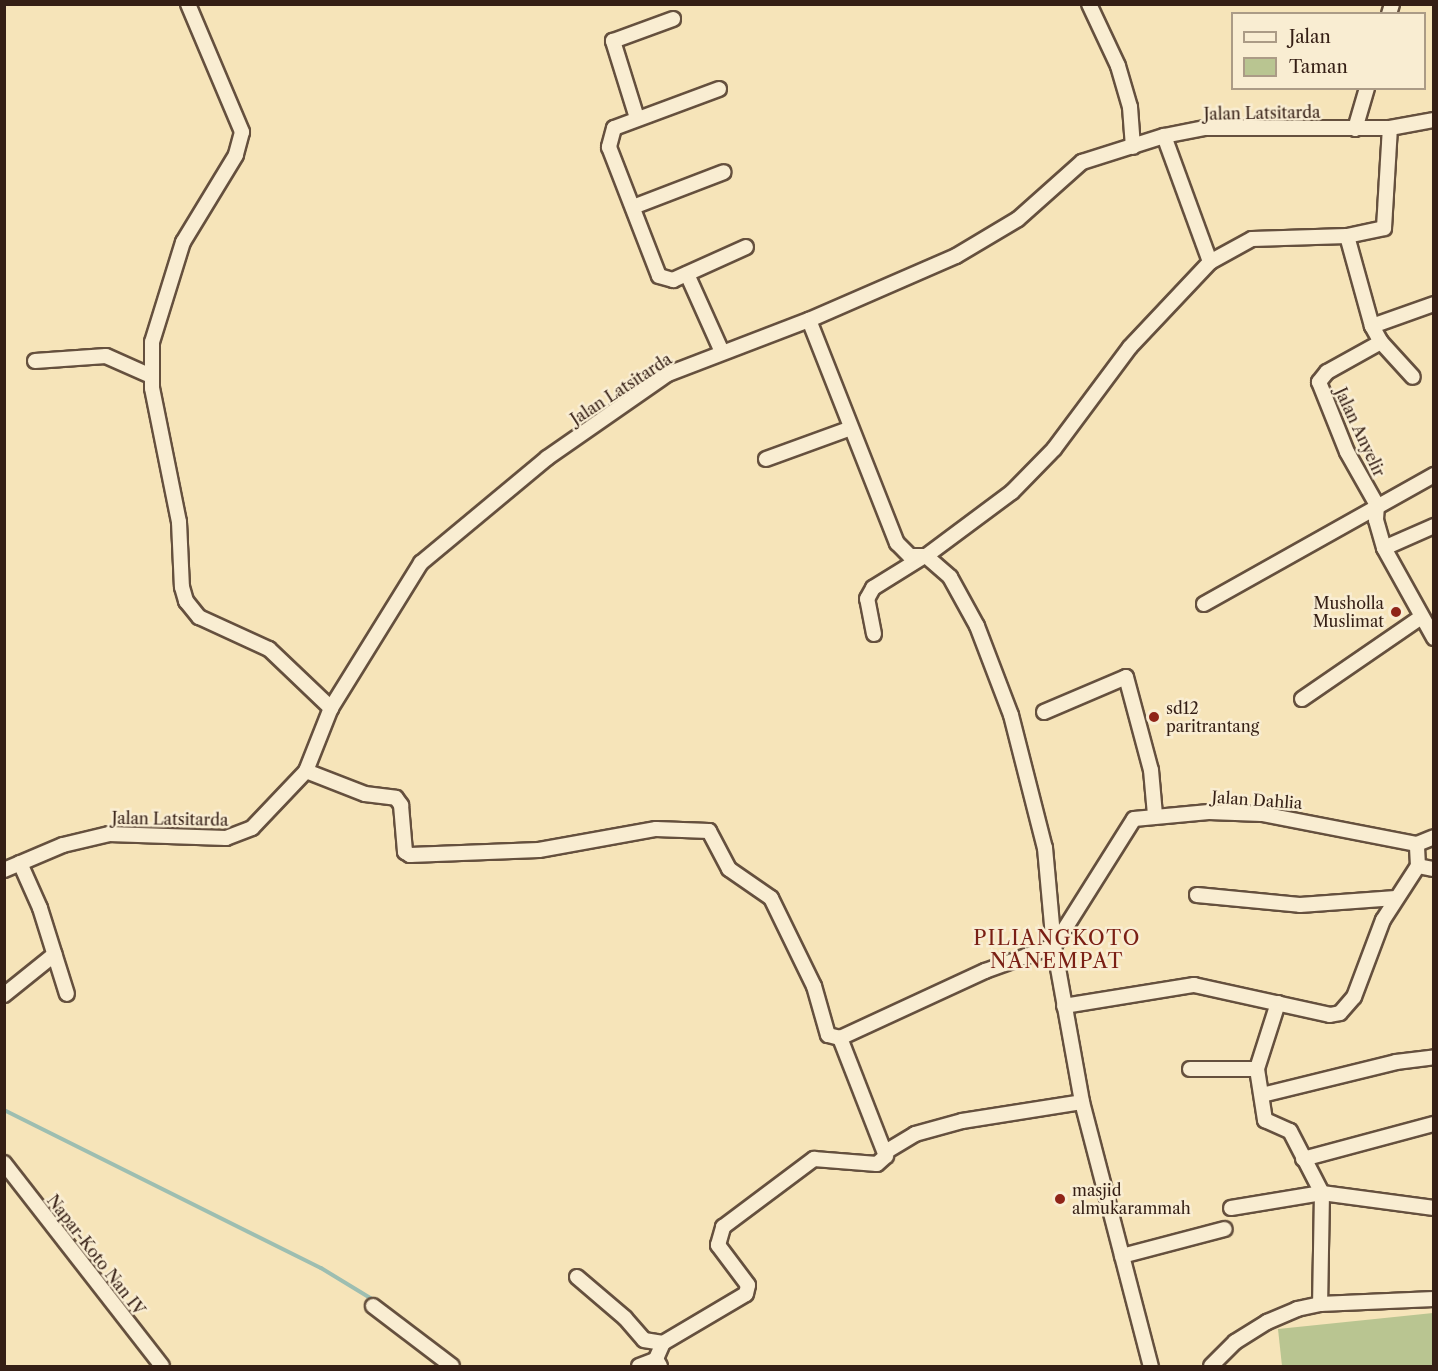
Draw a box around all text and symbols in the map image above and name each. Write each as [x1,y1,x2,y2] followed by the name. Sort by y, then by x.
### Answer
[1231,12,1426,90] legend
[1289,26,1331,48] text: Jalan
[1289,56,1348,78] text: Taman
[1204,102,1320,124] street label: Jalan Latsitarda
[567,349,675,429] street label: Jalan Latsitarda
[1331,384,1389,480] street label: Jalan Anyelir
[1313,593,1384,631] place label: Musholla Muslimat
[1389,605,1403,619] marker: Musholla Muslimat
[1166,698,1259,736] place label: sd12 paritrantang
[1147,710,1161,724] marker: sd12 paritrantang
[1211,787,1303,813] street label: Jalan Dahlia
[112,808,228,830] street label: Jalan Latsitarda
[973,927,1141,974] district label: PILIANGKOTO NANEMPAT
[1072,1180,1191,1218] place label: masjid almukarammah
[43,1191,149,1319] street label: Napar-Koto Nan IV
[1053,1192,1067,1206] marker: masjid almukarammah

